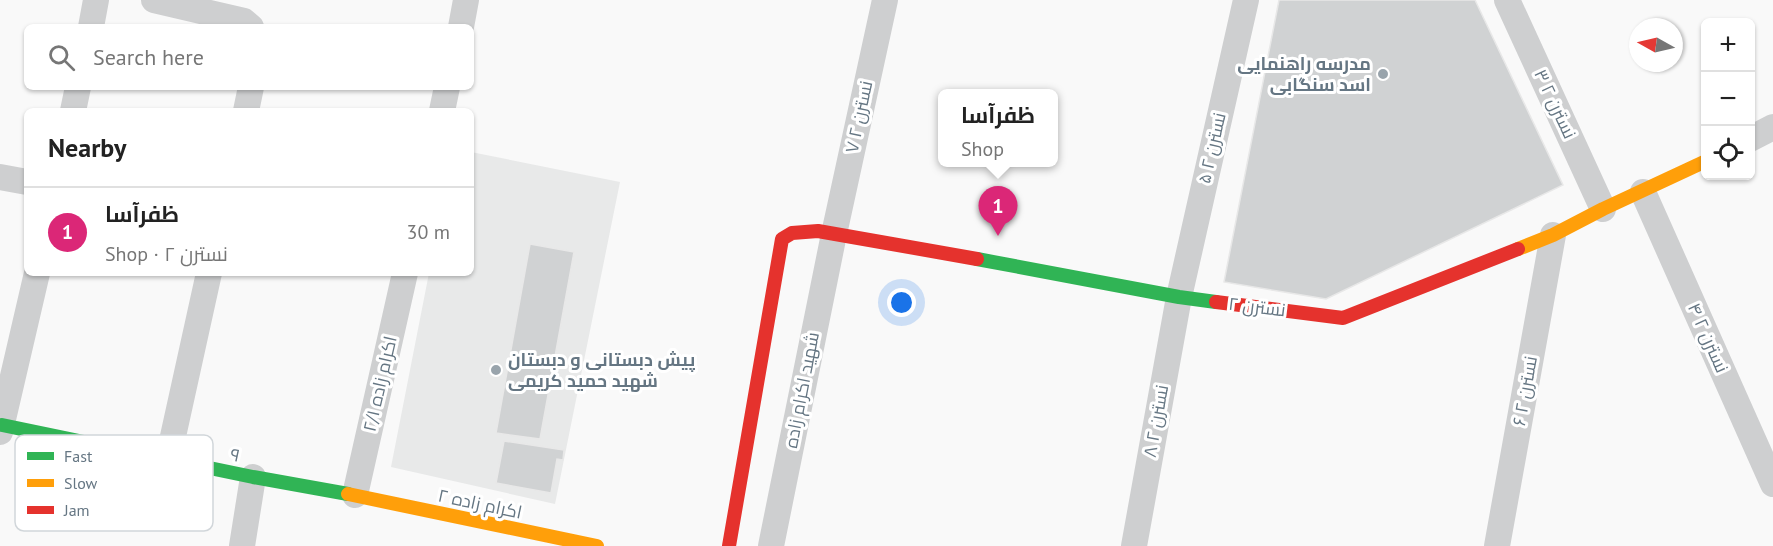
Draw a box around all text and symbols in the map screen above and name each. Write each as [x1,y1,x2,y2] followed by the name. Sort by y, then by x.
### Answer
[1629,18,1683,72] north arrow
[1701,18,1755,180] map controls
[1701,18,1755,72] button: +
[24,24,474,90] search box
[45,41,78,74] icon: search
[93,43,204,71] text: Search here
[1237,52,1371,96] place label: مدرسه راهنمایی اسد سنگابی
[1529,65,1582,142] street label: ۳ نسترن ۲
[1376,67,1390,81] marker: مدرسه راهنمایی اسد سنگابی
[1701,72,1755,126] button: −
[840,79,877,155] street label: ۷ نسترن ۲
[938,89,1058,167] popup
[961,101,1035,129] text: ظفرآسا
[1192,110,1231,186] street label: ۵ نسترن ۲
[1701,126,1755,180] button: locate
[48,131,126,164] text: Nearby
[961,136,1004,162] text: Shop
[978,186,1018,236] pin: 1
[105,200,179,228] text: ظفرآسا
[62,219,73,245] text: 1
[407,219,450,245] text: 30 m
[105,241,228,267] text: Shop · نسترن ۲
[887,288,916,317] your location
[1227,292,1287,321] street label: نسترن ۲
[1683,299,1734,376] street label: ۴ نسترن ۲
[779,330,825,450] street label: شهید اکرام زاده
[357,334,403,434] street label: ۲/۱ اکرام زاده
[508,348,696,392] place label: پیش دبستانی و دبستان شهید حمید کریمی
[1507,354,1542,428] street label: ۶ نسترن ۲
[489,363,503,377] marker: پیش دبستانی و دبستان شهید حمید کریمی
[1138,383,1173,459] street label: ۸ نسترن ۲
[15,435,213,531] legend
[228,442,242,467] street label: ۹
[64,446,93,466] text: Fast
[64,473,98,493] text: Slow
[436,483,524,525] street label: ۲ اکرام زاده
[63,500,90,520] text: Jam

